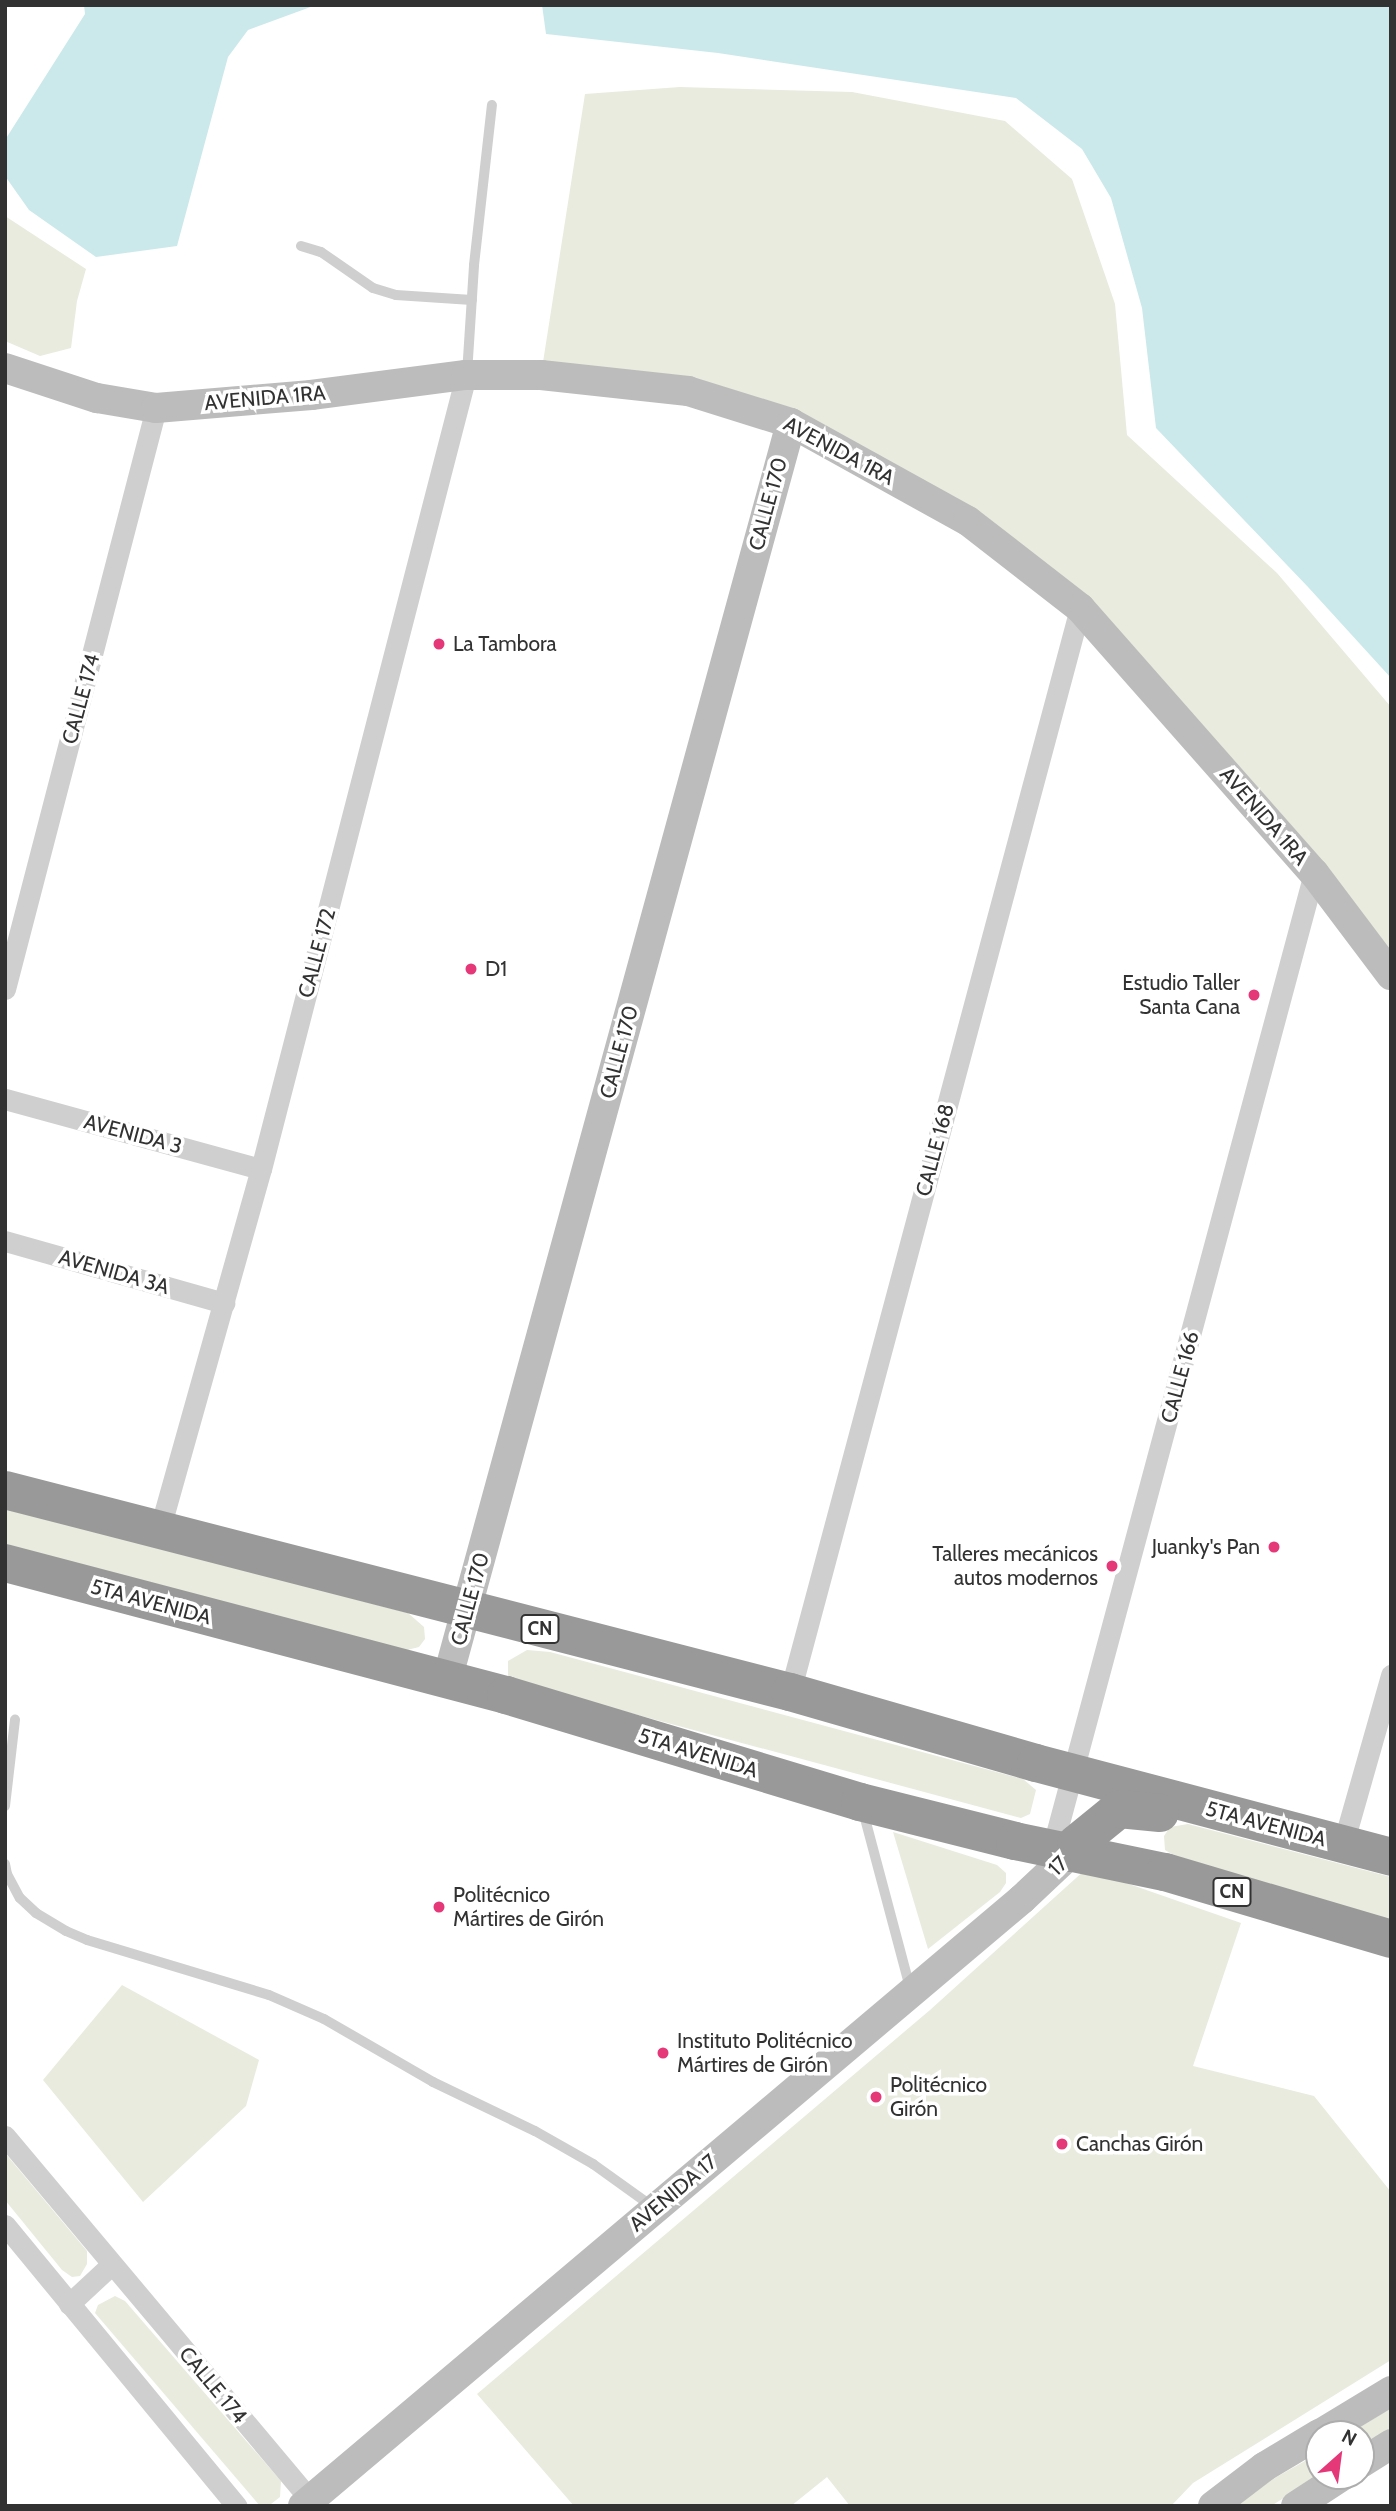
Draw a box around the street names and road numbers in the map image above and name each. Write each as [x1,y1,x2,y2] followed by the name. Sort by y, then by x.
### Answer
[203,380,327,416] street label: AVENIDA 1RA
[779,411,899,491] street label: AVENIDA 1RA
[744,455,792,553] street label: CALLE 170
[57,651,105,747] street label: CALLE 174
[1215,762,1313,870] street label: AVENIDA 1RA
[293,905,341,1001] street label: CALLE 172
[595,1003,643,1101] street label: CALLE 170
[911,1101,959,1199] street label: CALLE 168
[81,1109,185,1159] street label: AVENIDA 3
[56,1244,172,1300] street label: AVENIDA 3A
[1156,1328,1204,1426] street label: CALLE 166
[446,1550,494,1648] street label: CALLE 170
[88,1574,214,1630] street label: 5TA AVENIDA
[519,1614,561,1644] road number: CN
[635,1723,761,1783] street label: 5TA AVENIDA
[1203,1796,1329,1852] street label: 5TA AVENIDA
[1043,1851,1073,1881] street label: 17
[1211,1876,1253,1908] road number: CN
[624,2149,722,2237] street label: AVENIDA 17
[174,2342,252,2428] street label: CALLE 174

